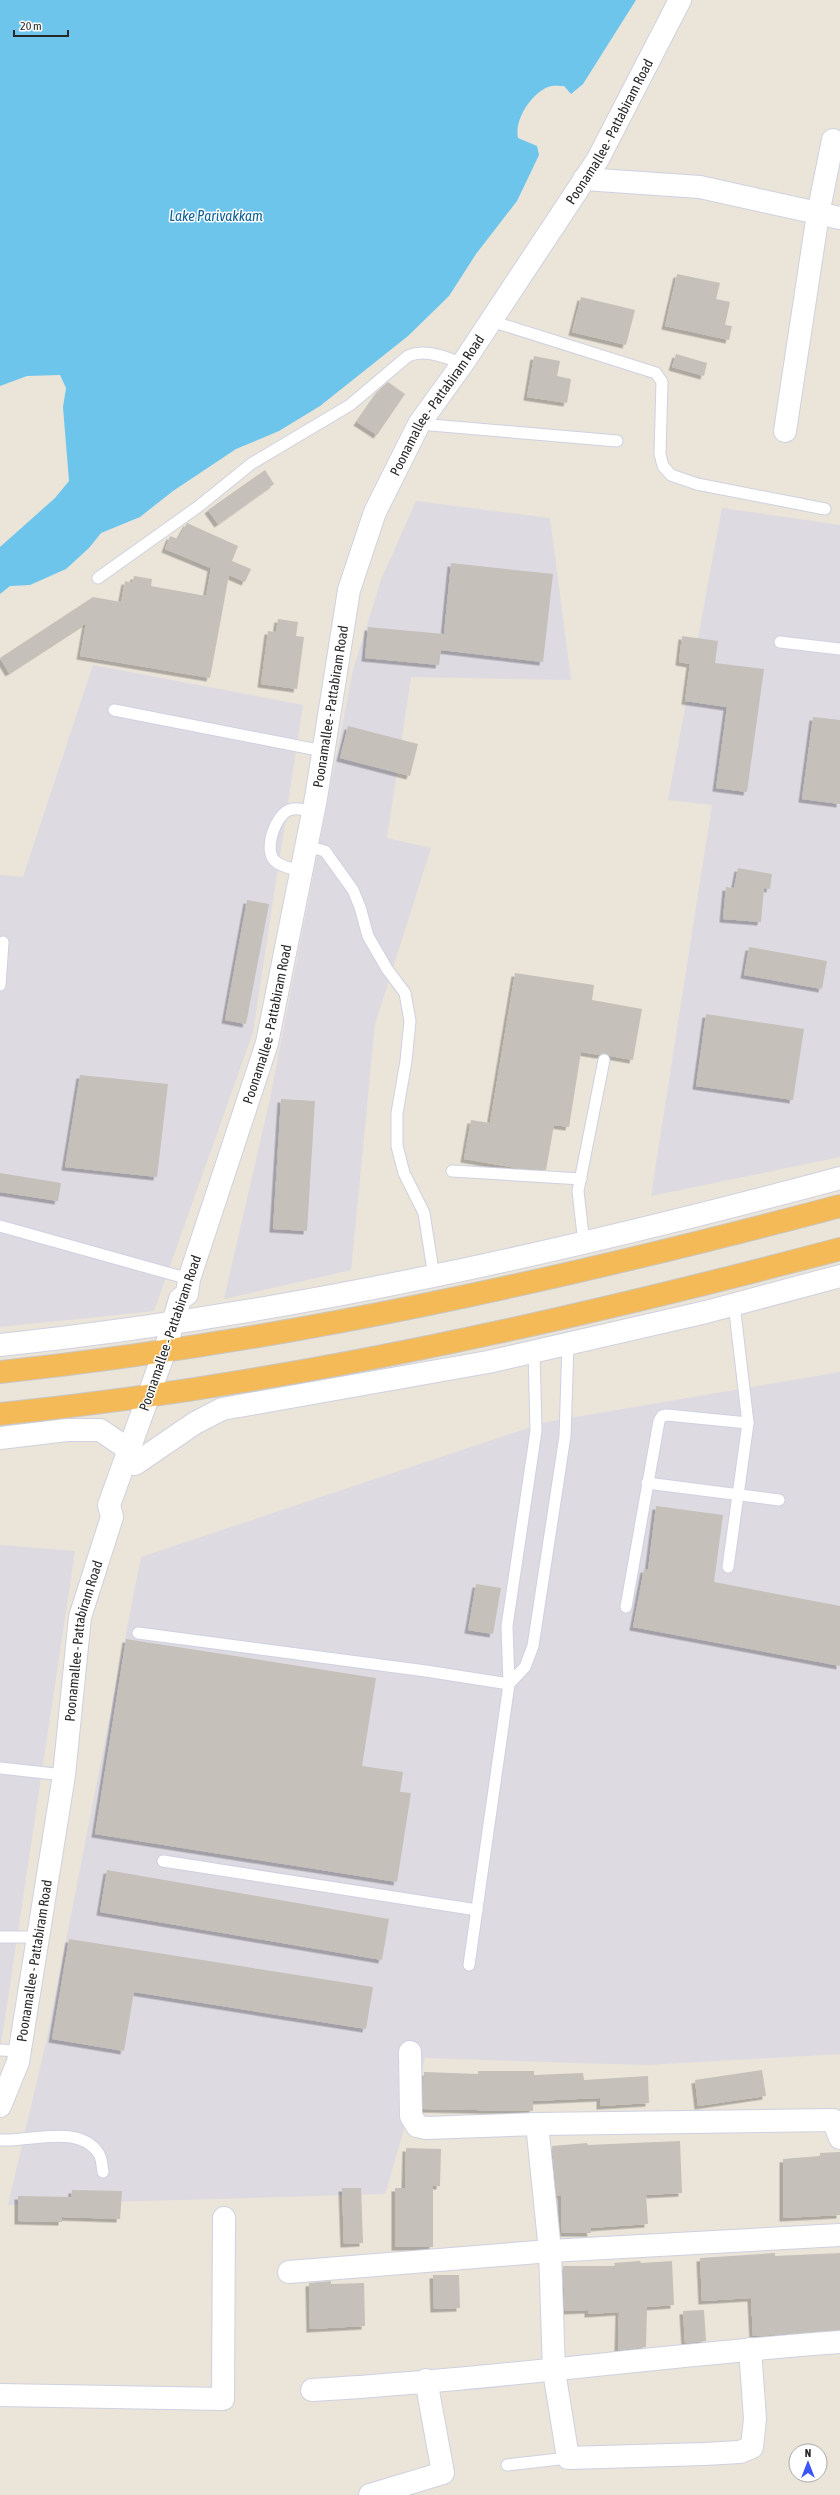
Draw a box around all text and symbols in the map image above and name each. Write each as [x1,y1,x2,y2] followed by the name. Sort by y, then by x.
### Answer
[14,12,68,38] scale bar
[20,19,42,33] text: 20 m
[562,56,656,207] street label: Poonamallee - Pattabiram Road
[169,207,263,224] water label: Lake Parivakkam
[387,332,487,478] street label: Poonamallee - Pattabiram Road
[310,624,351,789] street label: Poonamallee - Pattabiram Road
[239,943,295,1106] street label: Poonamallee - Pattabiram Road
[136,1253,204,1413] street label: Poonamallee - Pattabiram Road
[61,1558,106,1722] street label: Poonamallee - Pattabiram Road
[13,1879,55,2043] street label: Poonamallee - Pattabiram Road
[788,2443,828,2483] north arrow
[805,2447,811,2459] text: N

